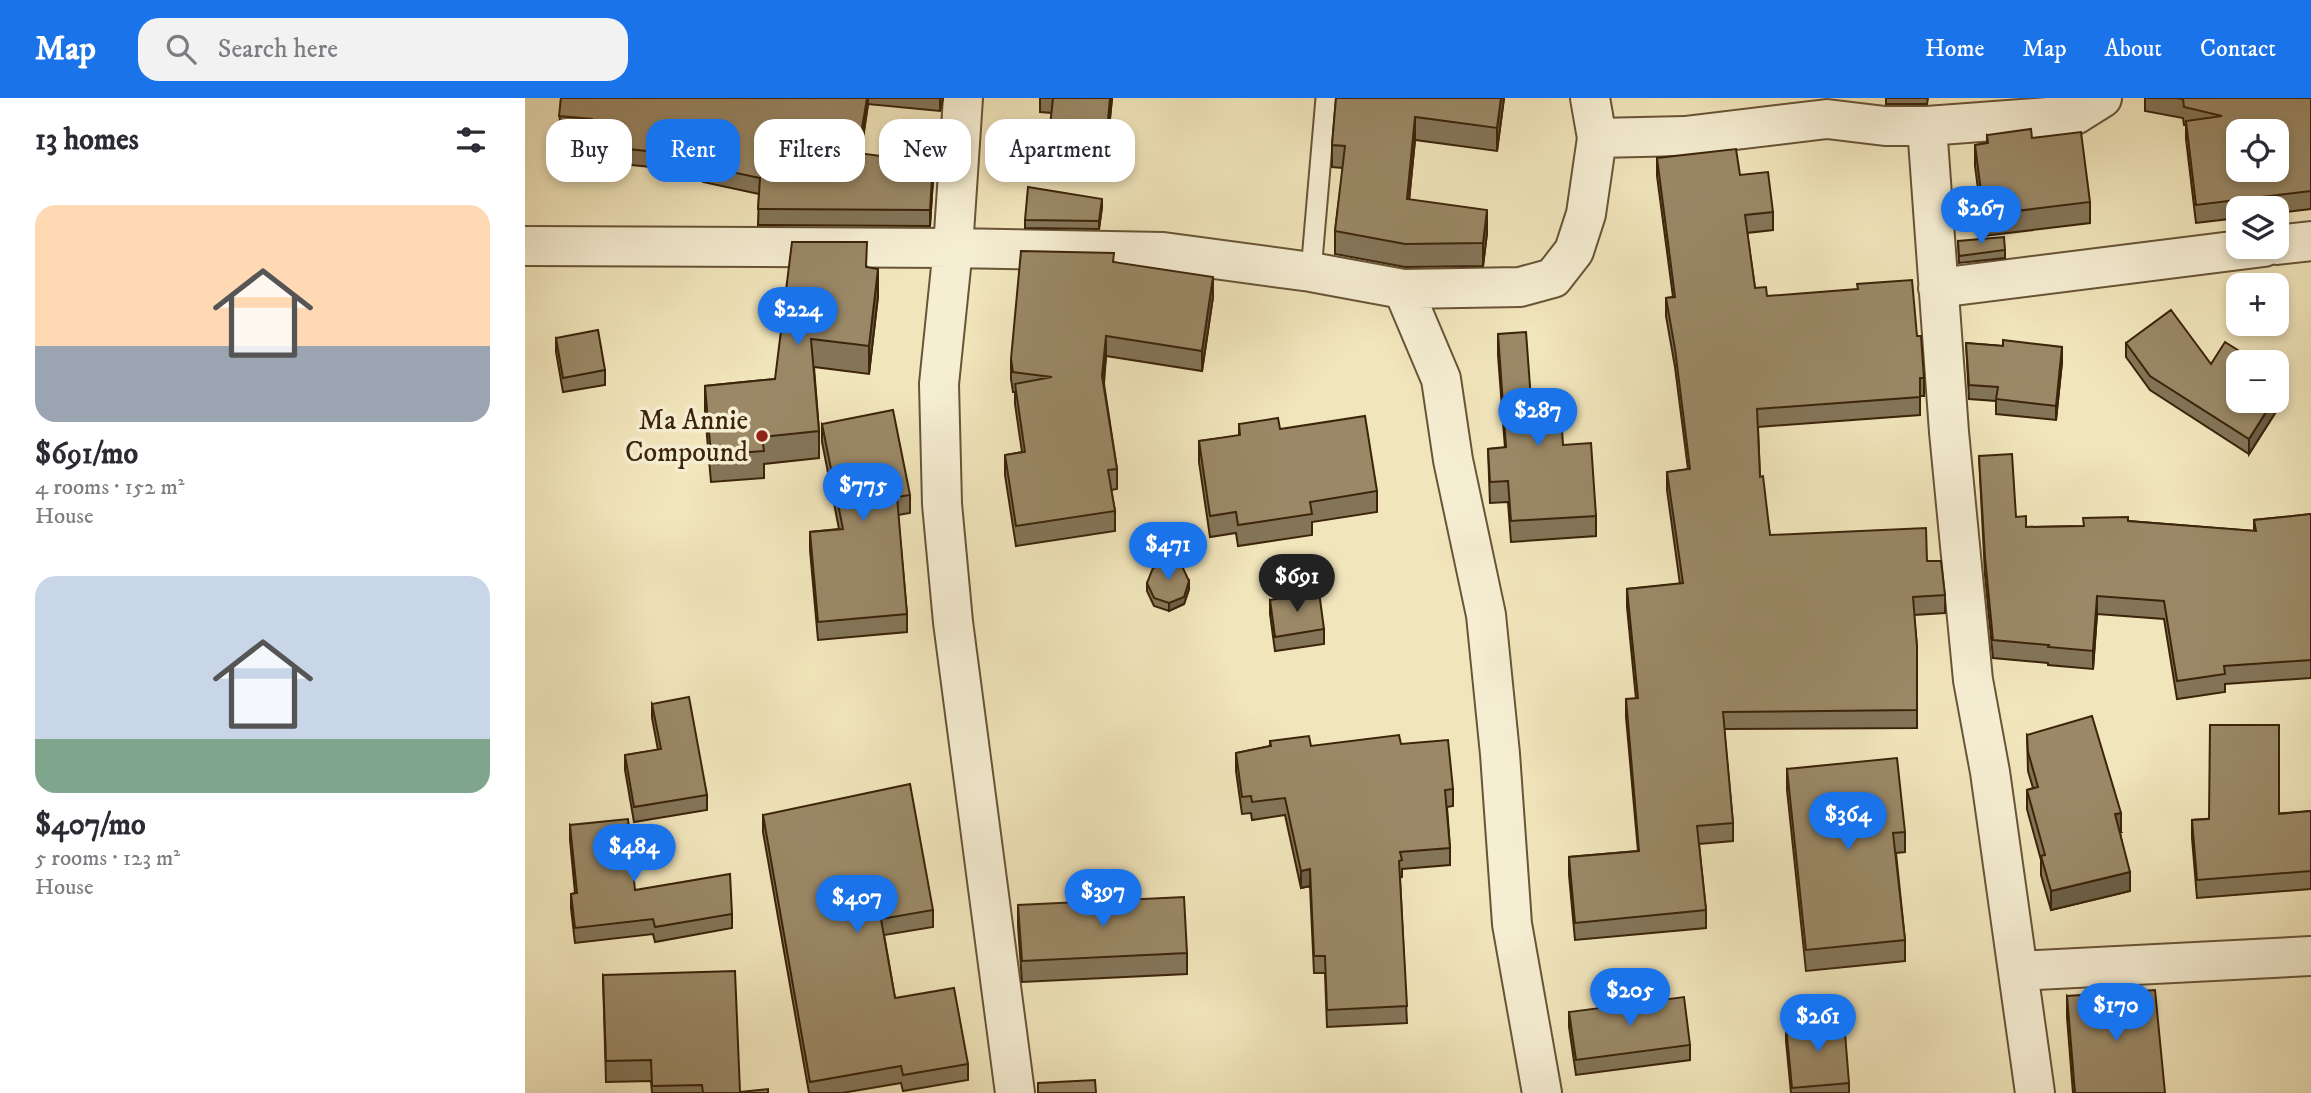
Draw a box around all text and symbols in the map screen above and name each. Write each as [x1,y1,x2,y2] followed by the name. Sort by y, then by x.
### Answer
[138,18,628,81] search box
[35,29,96,70] text: Map
[162,30,200,68] icon: search
[218,33,338,66] text: Search here
[1925,34,1984,64] text: Home
[2022,34,2067,64] text: Map
[2105,34,2162,64] text: About
[2200,34,2276,64] text: Contact
[546,119,632,182] chip: Buy
[646,119,740,182] chip: Rent
[754,119,865,182] chip: Filters
[879,119,971,182] chip: New
[985,119,1135,182] chip: Apartment
[2226,119,2289,413] map controls
[2226,119,2289,182] button: locate
[452,121,490,159] icon: filters
[35,122,139,159] text: 13 homes
[1940,186,2022,246] pin: $267
[1957,194,2005,223] text: $267
[2226,196,2289,259] button: layers
[200,250,326,376] icon: home
[2226,273,2289,336] button: +
[757,288,839,347] pin: $224
[774,295,822,324] text: $224
[2226,350,2289,413] button: −
[1497,388,1579,448] pin: $287
[1514,396,1562,425] text: $287
[625,403,748,470] place label: Ma Annie Compound
[754,428,770,444] marker: Ma Annie Compound
[35,436,138,473] text: $691/mo
[822,464,904,523] pin: $775
[839,471,887,500] text: $775
[35,473,184,502] text: 4 rooms · 152 m²
[35,502,93,531] text: House
[1127,522,1209,582] pin: $471
[1145,530,1191,559] text: $471
[1256,554,1338,614] pin: $691
[1275,562,1319,591] text: $691
[200,621,326,747] icon: home
[1807,792,1889,852] pin: $364
[1825,800,1871,829] text: $364
[35,807,146,844] text: $407/mo
[593,824,675,884] pin: $484
[609,832,659,861] text: $484
[35,844,180,873] text: 5 rooms · 123 m²
[1062,870,1144,929] pin: $397
[35,873,93,902] text: House
[816,876,898,935] pin: $407
[1081,877,1125,906] text: $397
[832,883,882,912] text: $407
[1589,968,1671,1028] pin: $205
[1606,976,1654,1005] text: $205
[2075,984,2157,1043] pin: $170
[2093,991,2139,1020] text: $170
[1777,995,1859,1054] pin: $261
[1796,1002,1840,1031] text: $261

